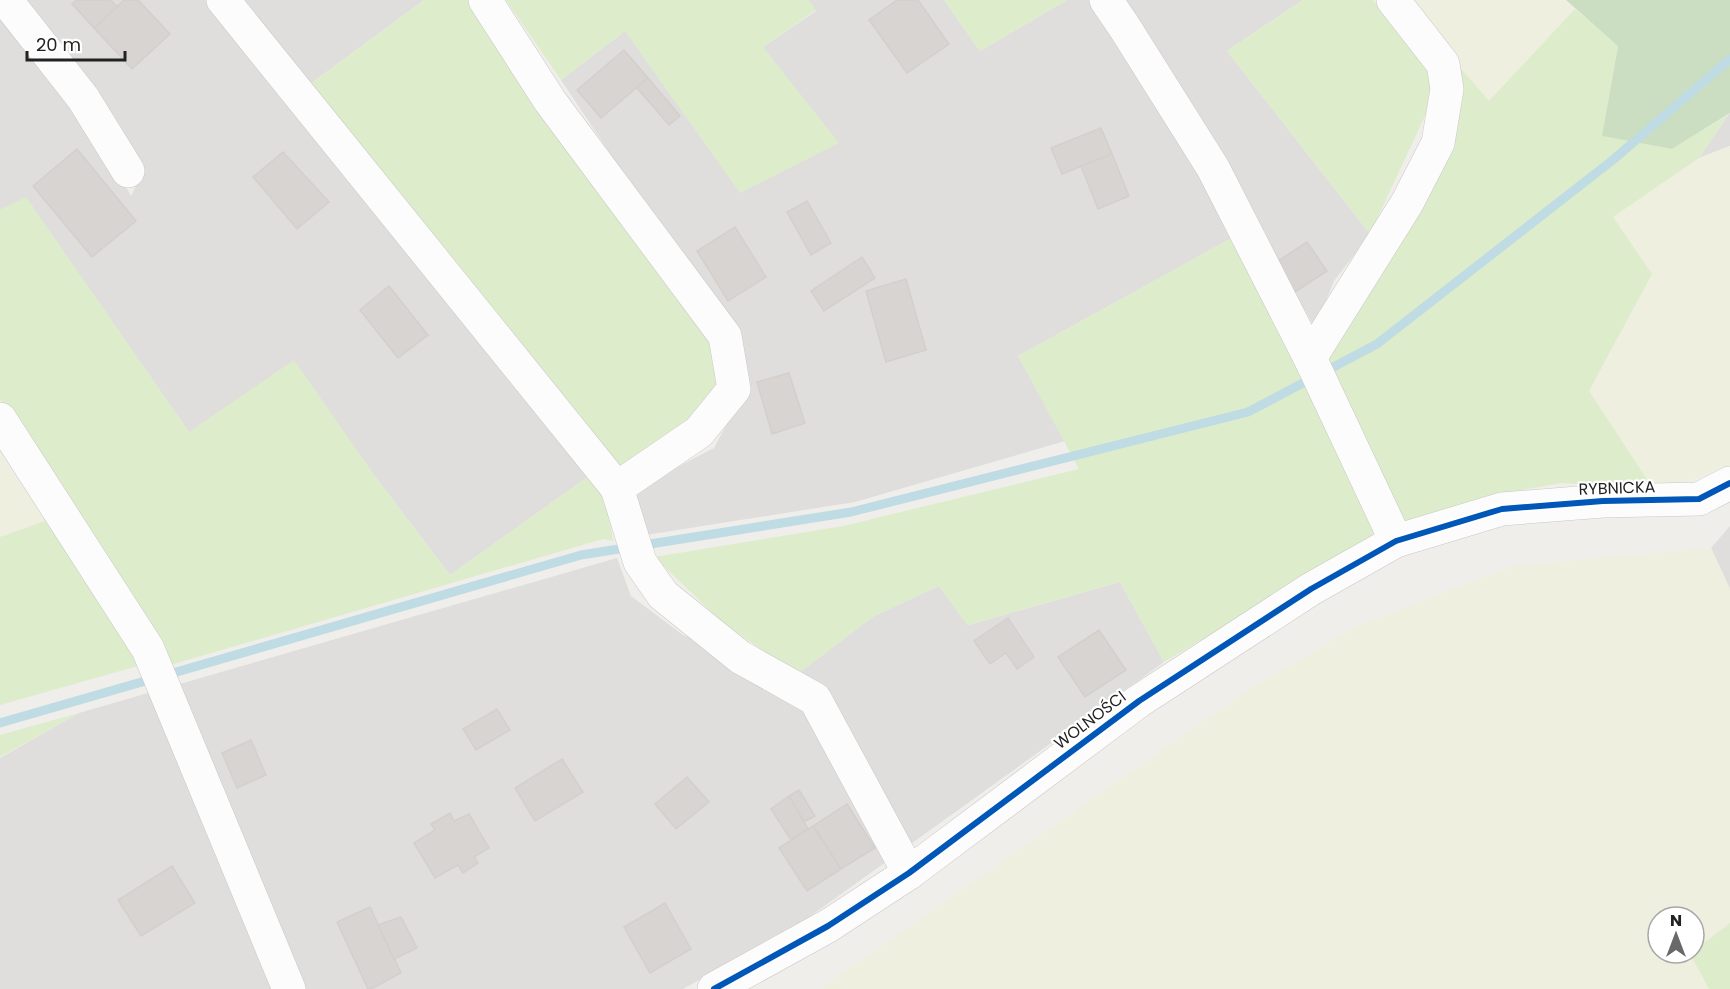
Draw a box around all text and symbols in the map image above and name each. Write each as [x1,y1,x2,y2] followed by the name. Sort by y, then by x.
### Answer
[27,24,124,62] scale bar
[36,32,81,57] text: 20 m
[1578,475,1656,501] street label: RYBNICKA
[1049,685,1131,755] street label: WOLNOŚCI
[1646,905,1706,965] north arrow
[1670,909,1682,932] text: N

